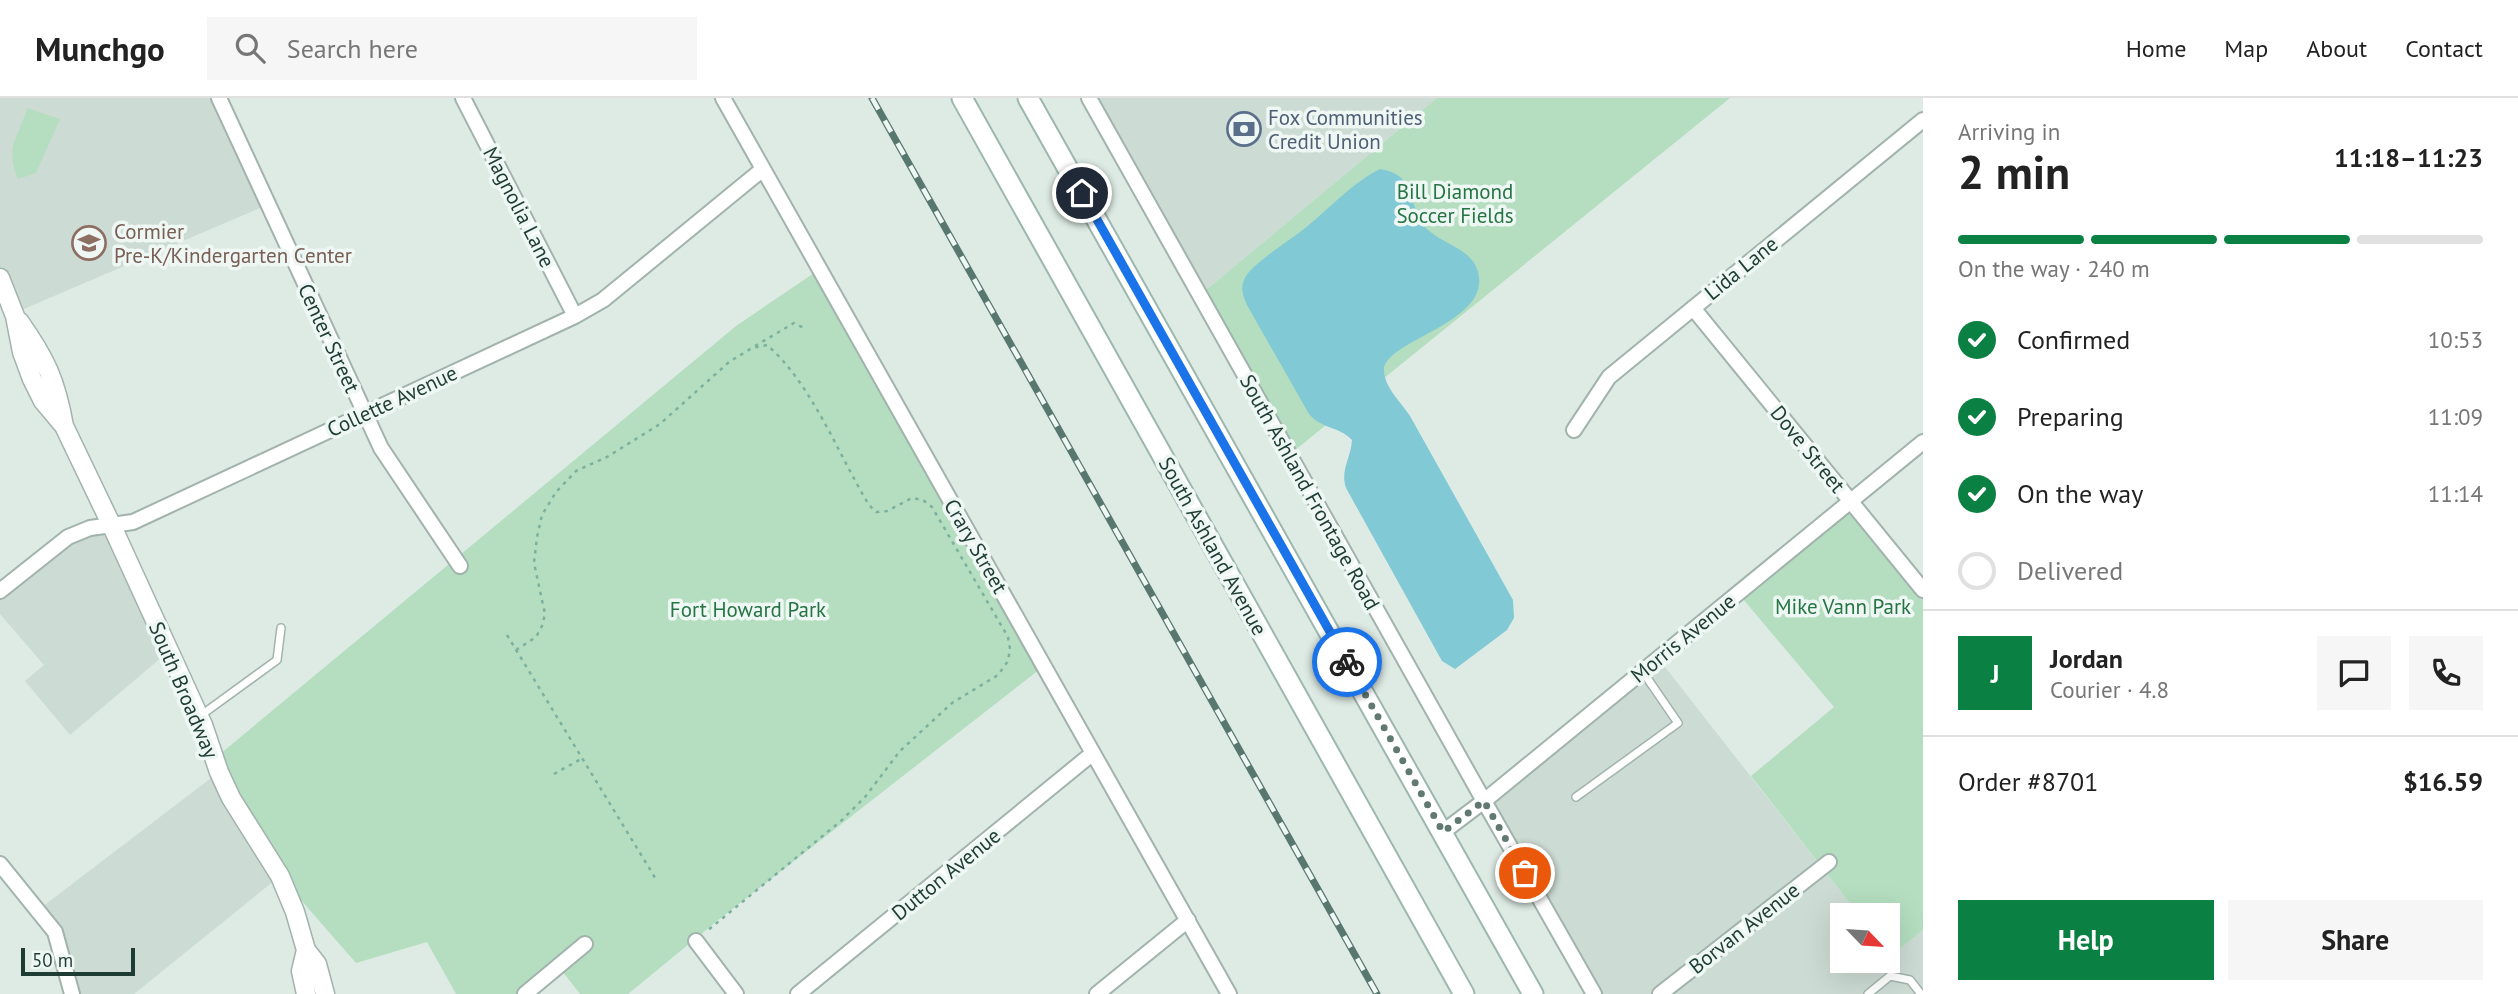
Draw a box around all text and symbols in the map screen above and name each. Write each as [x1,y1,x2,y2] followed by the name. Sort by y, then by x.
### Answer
[207,17,697,80] search box
[35,27,165,70] text: Munchgo
[231,29,269,67] icon: search
[287,32,418,65] text: Search here
[2126,33,2186,64] text: Home
[2224,33,2268,64] text: Map
[2306,33,2367,64] text: About
[2405,33,2483,64] text: Contact
[1268,104,1423,155] place label: Fox Communities Credit Union
[1225,110,1263,148] bank icon: Fox Communities Credit Union
[1958,117,2060,146] text: Arriving in
[2334,141,2483,174] text: 11:18–11:23
[477,142,561,272] street label: Magnolia Lane
[1958,142,2070,202] text: 2 min
[1052,163,1112,223] pin
[1063,174,1101,212] icon: home
[1396,178,1514,229] park label: Bill Diamond Soccer Fields
[114,218,352,269] place label: Cormier Pre-K/Kindergarten Center
[70,224,108,262] school or university icon: Cormier Pre-K/Kindergarten Center
[1699,230,1783,306] street label: Lida Lane
[1958,254,2150,283] text: On the way · 240 m
[292,279,366,397] street label: Center Street
[1958,321,1996,359] icon: check
[2017,323,2130,356] text: Confirmed
[2428,325,2483,354] text: 10:53
[323,359,461,443] street label: Collette Avenue
[1234,370,1386,614] street label: South Ashland Frontage Road
[1958,398,1996,436] icon: check
[1765,400,1851,498] street label: Dove Street
[2017,400,2124,433] text: Preparing
[2428,402,2483,431] text: 11:09
[1153,452,1273,640] street label: South Ashland Avenue
[1958,475,1996,513] icon: check
[2017,477,2143,510] text: On the way
[2428,479,2483,508] text: 11:14
[938,494,1014,598] street label: Crary Street
[2017,554,2123,587] text: Delivered
[1625,588,1741,688] street label: Morris Avenue
[1775,593,1911,620] park label: Mike Vann Park
[670,596,826,623] park label: Fort Howard Park
[143,618,225,763] street label: South Broadway
[1312,627,1382,697] courier
[2317,636,2391,710] button: chat
[2409,636,2483,710] button: phone
[2050,642,2123,675] text: Jordan
[1328,643,1366,681] icon: bike
[1991,657,1999,690] text: J
[2050,675,2169,704] text: Courier · 4.8
[1958,765,2098,798] text: Order #8701
[2403,765,2483,798] text: $16.59
[886,822,1006,926] street label: Dutton Avenue
[1495,843,1555,903] pin
[1506,854,1544,892] icon: bag
[1683,876,1805,980] street label: Borvan Avenue
[1958,900,2214,980] button: Help
[2228,900,2483,980] button: Share
[1830,903,1900,973] north arrow
[1830,903,1900,973] map controls
[21,945,135,977] scale bar
[32,948,73,972] text: 50 m

